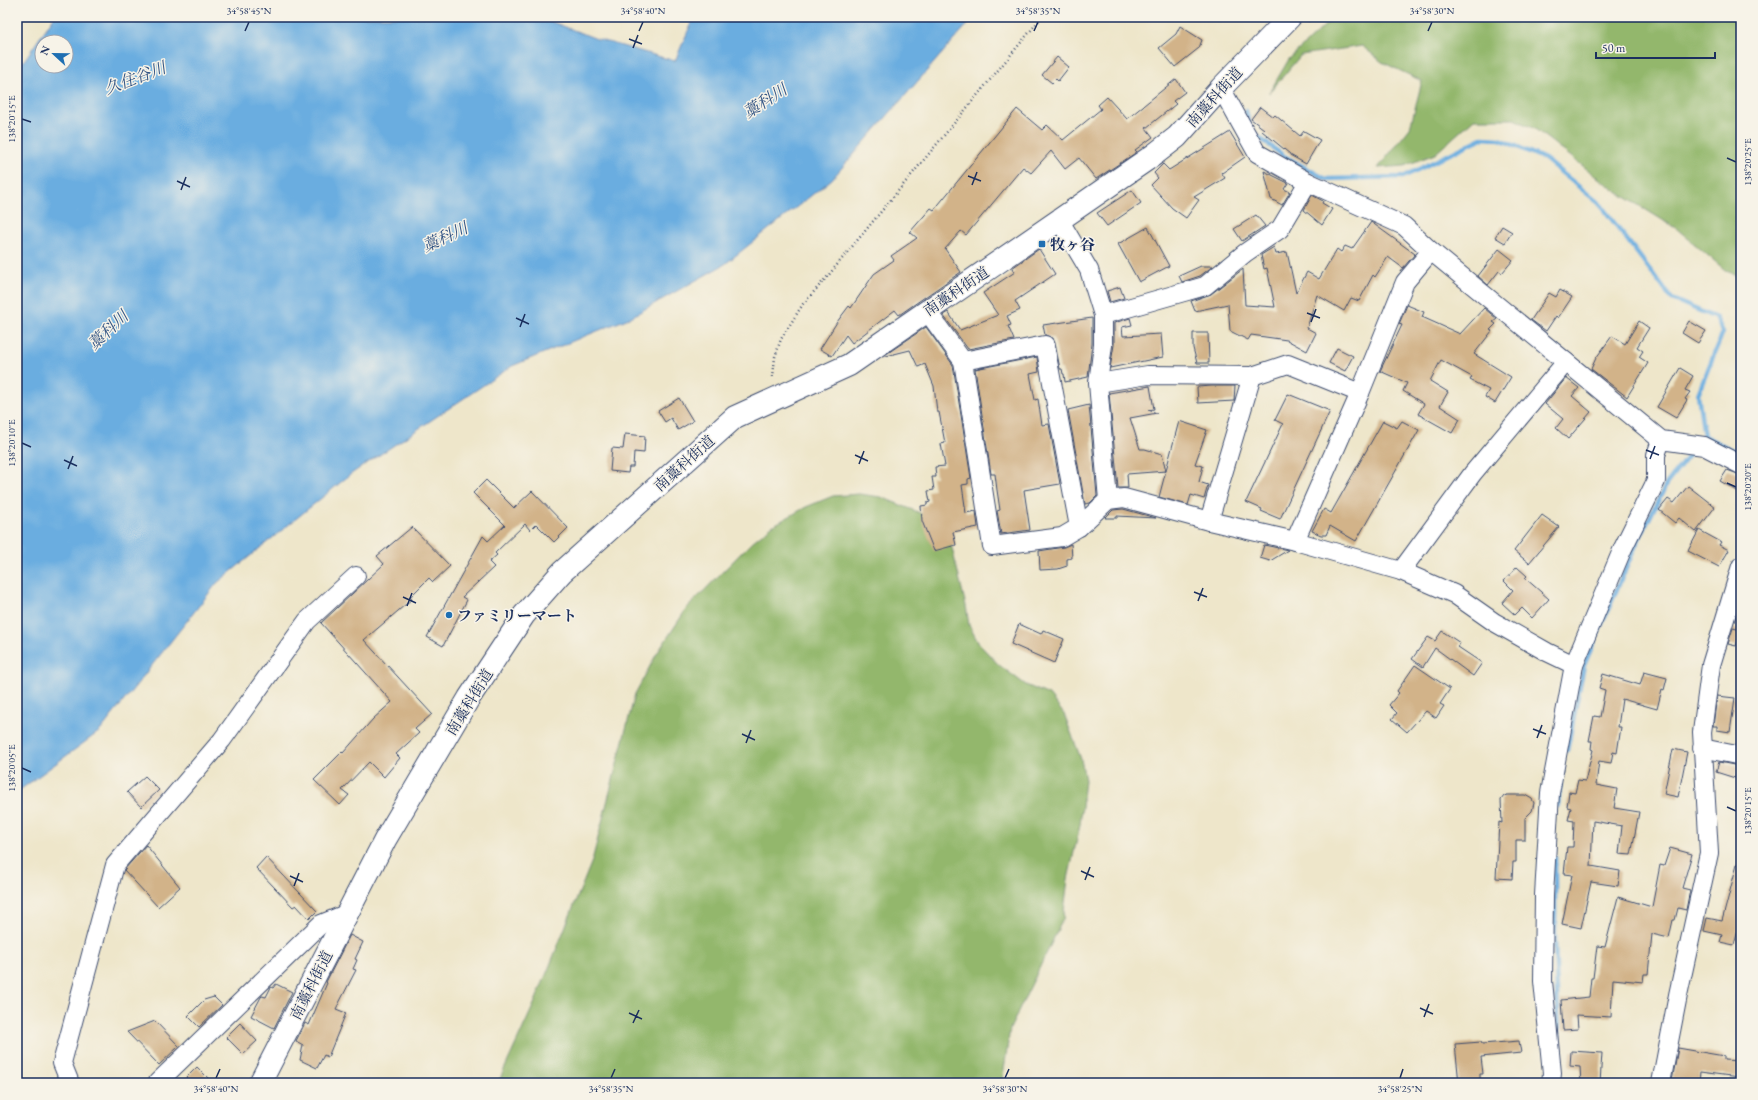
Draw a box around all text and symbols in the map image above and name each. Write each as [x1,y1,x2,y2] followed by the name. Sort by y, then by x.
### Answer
[227,4,272,17] text: 34°58'45"N
[621,4,666,17] text: 34°58'40"N
[1016,4,1061,17] text: 34°58'35"N
[1410,4,1455,17] text: 34°58'30"N
[34,34,74,74] north arrow
[1596,34,1715,60] scale bar
[1602,40,1626,56] text: 50 m
[37,43,53,57] text: N
[101,56,170,99] water label: 久住谷川
[1182,63,1246,131] street label: 南藁科街道
[739,78,793,123] water label: 藁科川
[5,95,18,143] text: 138°20'15"E
[1741,138,1754,186] text: 138°20'25"E
[419,216,473,257] water label: 藁科川
[1050,235,1095,254] place label: 牧ヶ谷
[1037,239,1047,249] marker: 牧ヶ谷
[920,262,992,320] street label: 南藁科街道
[83,305,134,354] water label: 藁科川
[5,419,18,467] text: 138°20'10"E
[650,431,718,495] street label: 南藁科街道
[1741,463,1754,511] text: 138°20'20"E
[457,606,577,625] place label: ファミリーマート
[444,610,454,620] marker: ファミリーマート
[441,665,497,739] street label: 南藁科街道
[5,744,18,792] text: 138°20'05"E
[1741,787,1754,835] text: 138°20'15"E
[286,947,336,1023] street label: 南藁科街道
[194,1082,239,1095] text: 34°58'40"N
[589,1082,634,1095] text: 34°58'35"N
[983,1082,1028,1095] text: 34°58'30"N
[1378,1082,1423,1095] text: 34°58'25"N

